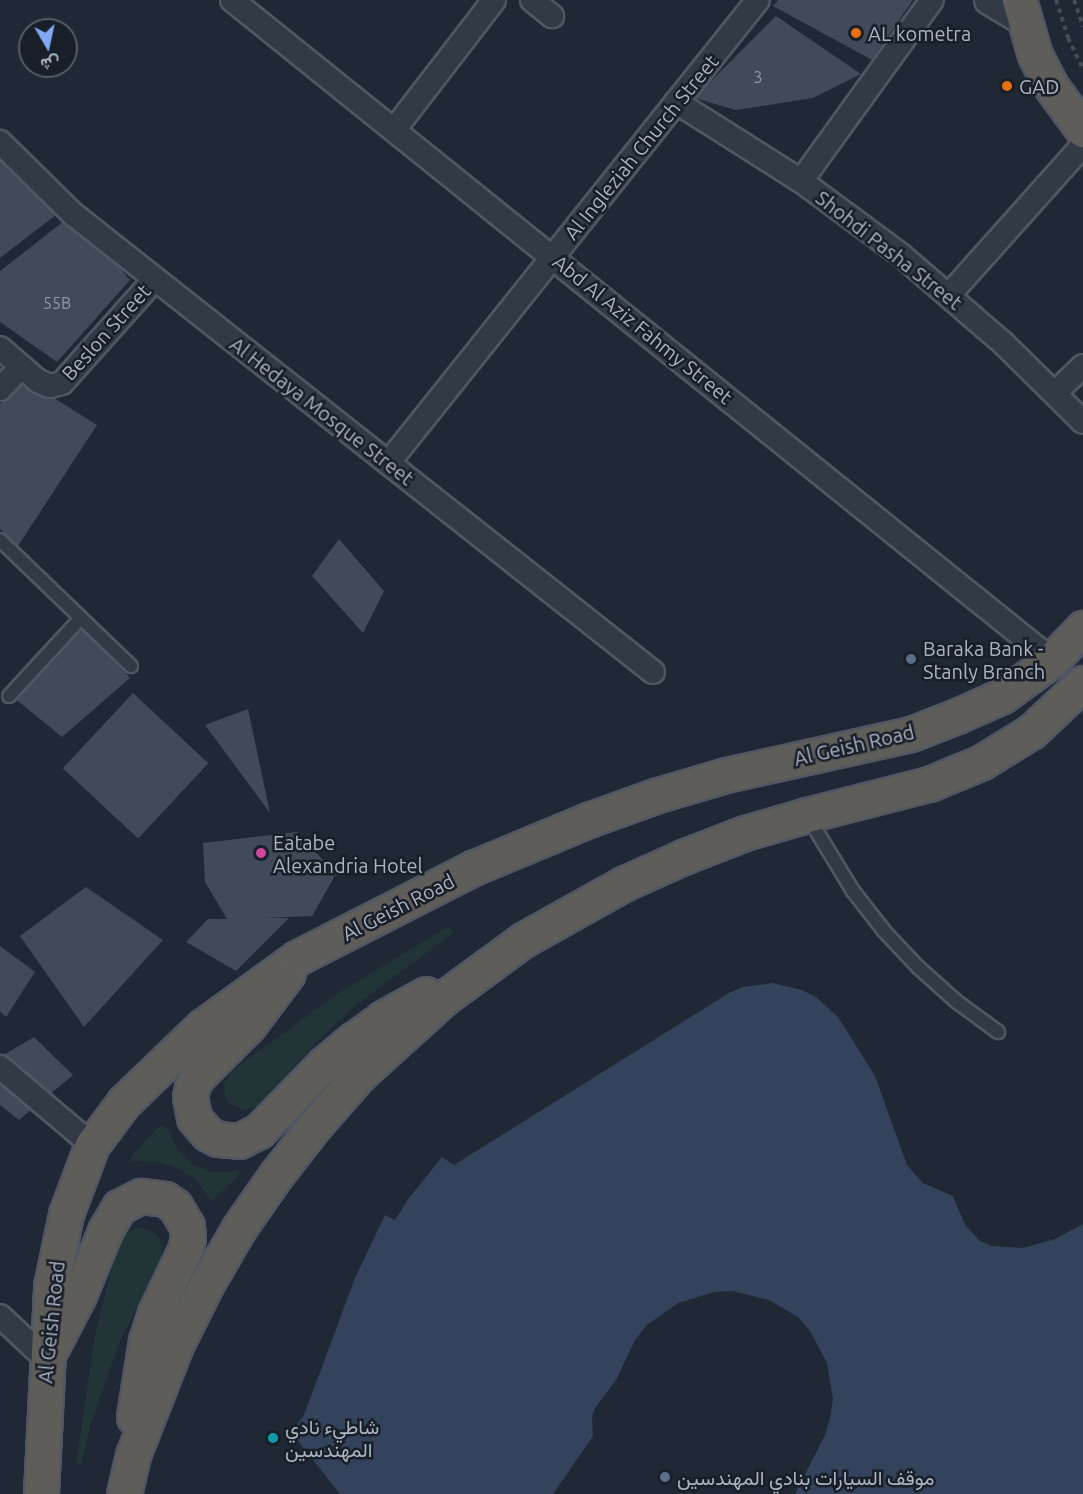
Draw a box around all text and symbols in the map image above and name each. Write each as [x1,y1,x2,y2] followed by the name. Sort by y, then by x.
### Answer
[18,18,78,78] north arrow
[868,21,971,45] place label: AL kometra
[849,26,863,40] marker: AL kometra
[559,50,723,244] street label: Al Ingleziah Church Street
[40,53,61,74] text: ش
[753,67,763,87] house number: 3
[1019,74,1059,98] place label: GAD
[1000,79,1014,93] marker: GAD
[811,185,967,315] street label: Shohdi Pasha Street
[549,249,737,409] street label: Abd Al Aziz Fahmy Street
[57,279,155,385] street label: Beslon Street
[43,293,71,313] house number: 55B
[225,332,419,490] street label: Al Hedaya Mosque Street
[923,636,1045,683] place label: Baraka Bank - Stanly Branch
[904,652,918,666] marker: Baraka Bank - Stanly Branch
[791,720,917,770] street label: Al Geish Road
[273,830,423,877] place label: Eatabe Alexandria Hotel
[254,846,268,860] marker: Eatabe Alexandria Hotel
[338,868,458,946] street label: Al Geish Road
[33,1260,69,1384] street label: Al Geish Road
[285,1414,379,1461] place label: شاطيء نادي المهندسين
[266,1431,280,1445] marker: شاطيء نادي المهندسين
[677,1465,934,1489] place label: موقف السيارات بنادي المهندسين
[658,1470,672,1484] marker: موقف السيارات بنادي المهندسين

